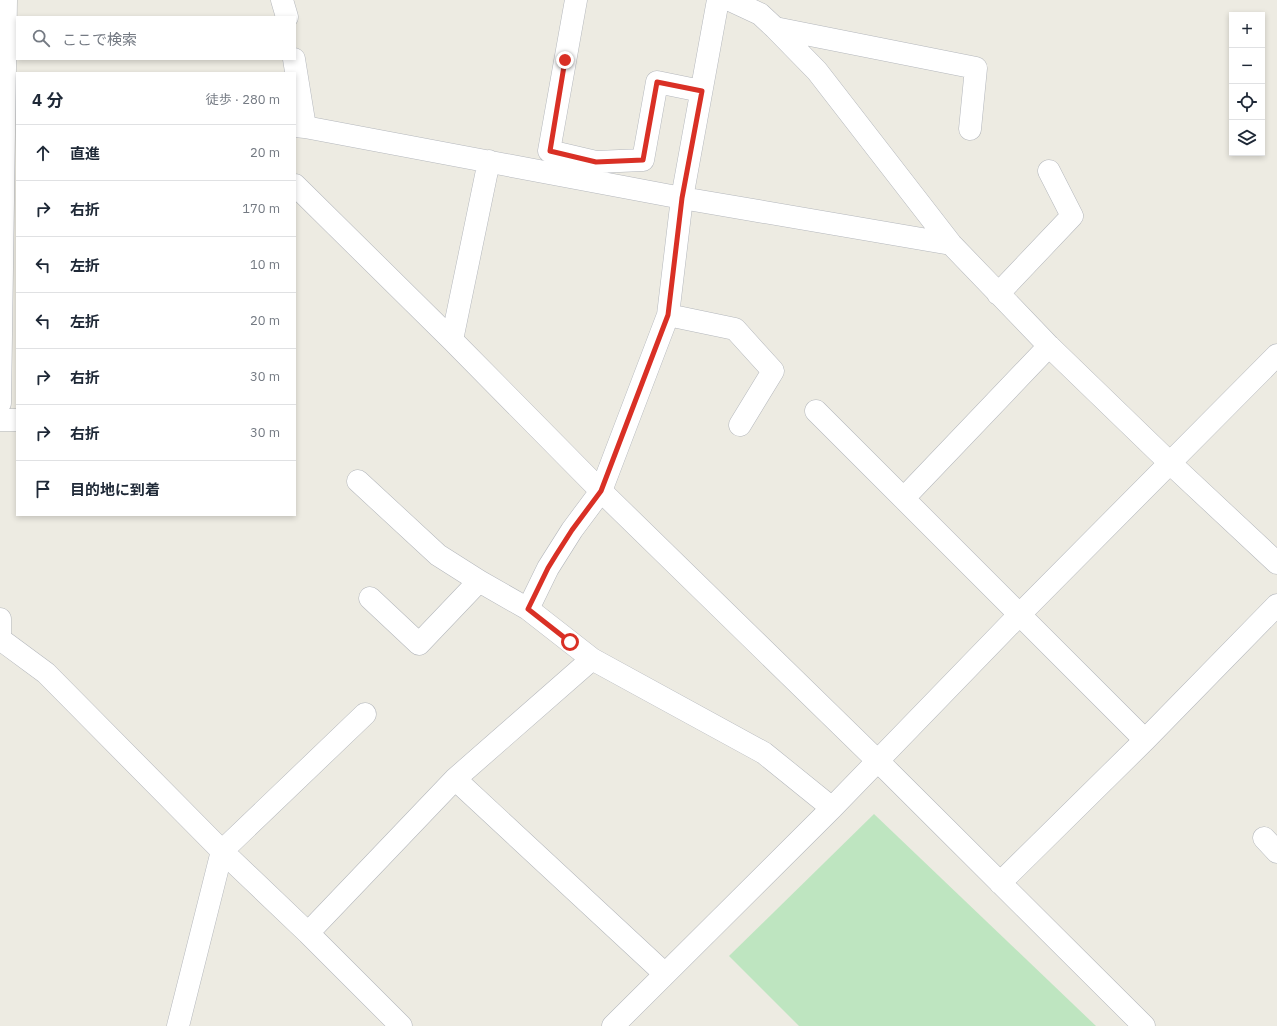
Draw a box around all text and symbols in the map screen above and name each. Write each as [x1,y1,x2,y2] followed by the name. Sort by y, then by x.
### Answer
[1229,12,1265,156] map controls
[1229,12,1265,48] button: +
[16,16,296,60] search box
[30,27,52,49] icon: search
[62,30,137,49] text: ここで検索
[1229,48,1265,84] button: −
[556,51,574,69] route end
[1229,84,1265,120] button: locate
[32,89,63,111] text: 4 分
[206,91,280,108] text: 徒歩 · 280 m
[1229,120,1265,156] button: layers
[32,142,54,164] icon: ahead
[70,144,100,163] text: 直進
[250,144,280,161] text: 20 m
[32,198,54,220] icon: right
[70,200,100,219] text: 右折
[242,200,280,217] text: 170 m
[32,254,54,276] icon: left
[70,256,100,275] text: 左折
[250,256,280,273] text: 10 m
[32,310,54,332] icon: left
[70,312,100,331] text: 左折
[250,312,280,329] text: 20 m
[32,366,54,388] icon: right
[70,368,100,387] text: 右折
[250,368,280,385] text: 30 m
[32,422,54,444] icon: right
[70,424,100,443] text: 右折
[250,424,280,441] text: 30 m
[32,478,54,500] icon: arrive
[70,480,160,499] text: 目的地に到着
[561,633,579,651] route start

